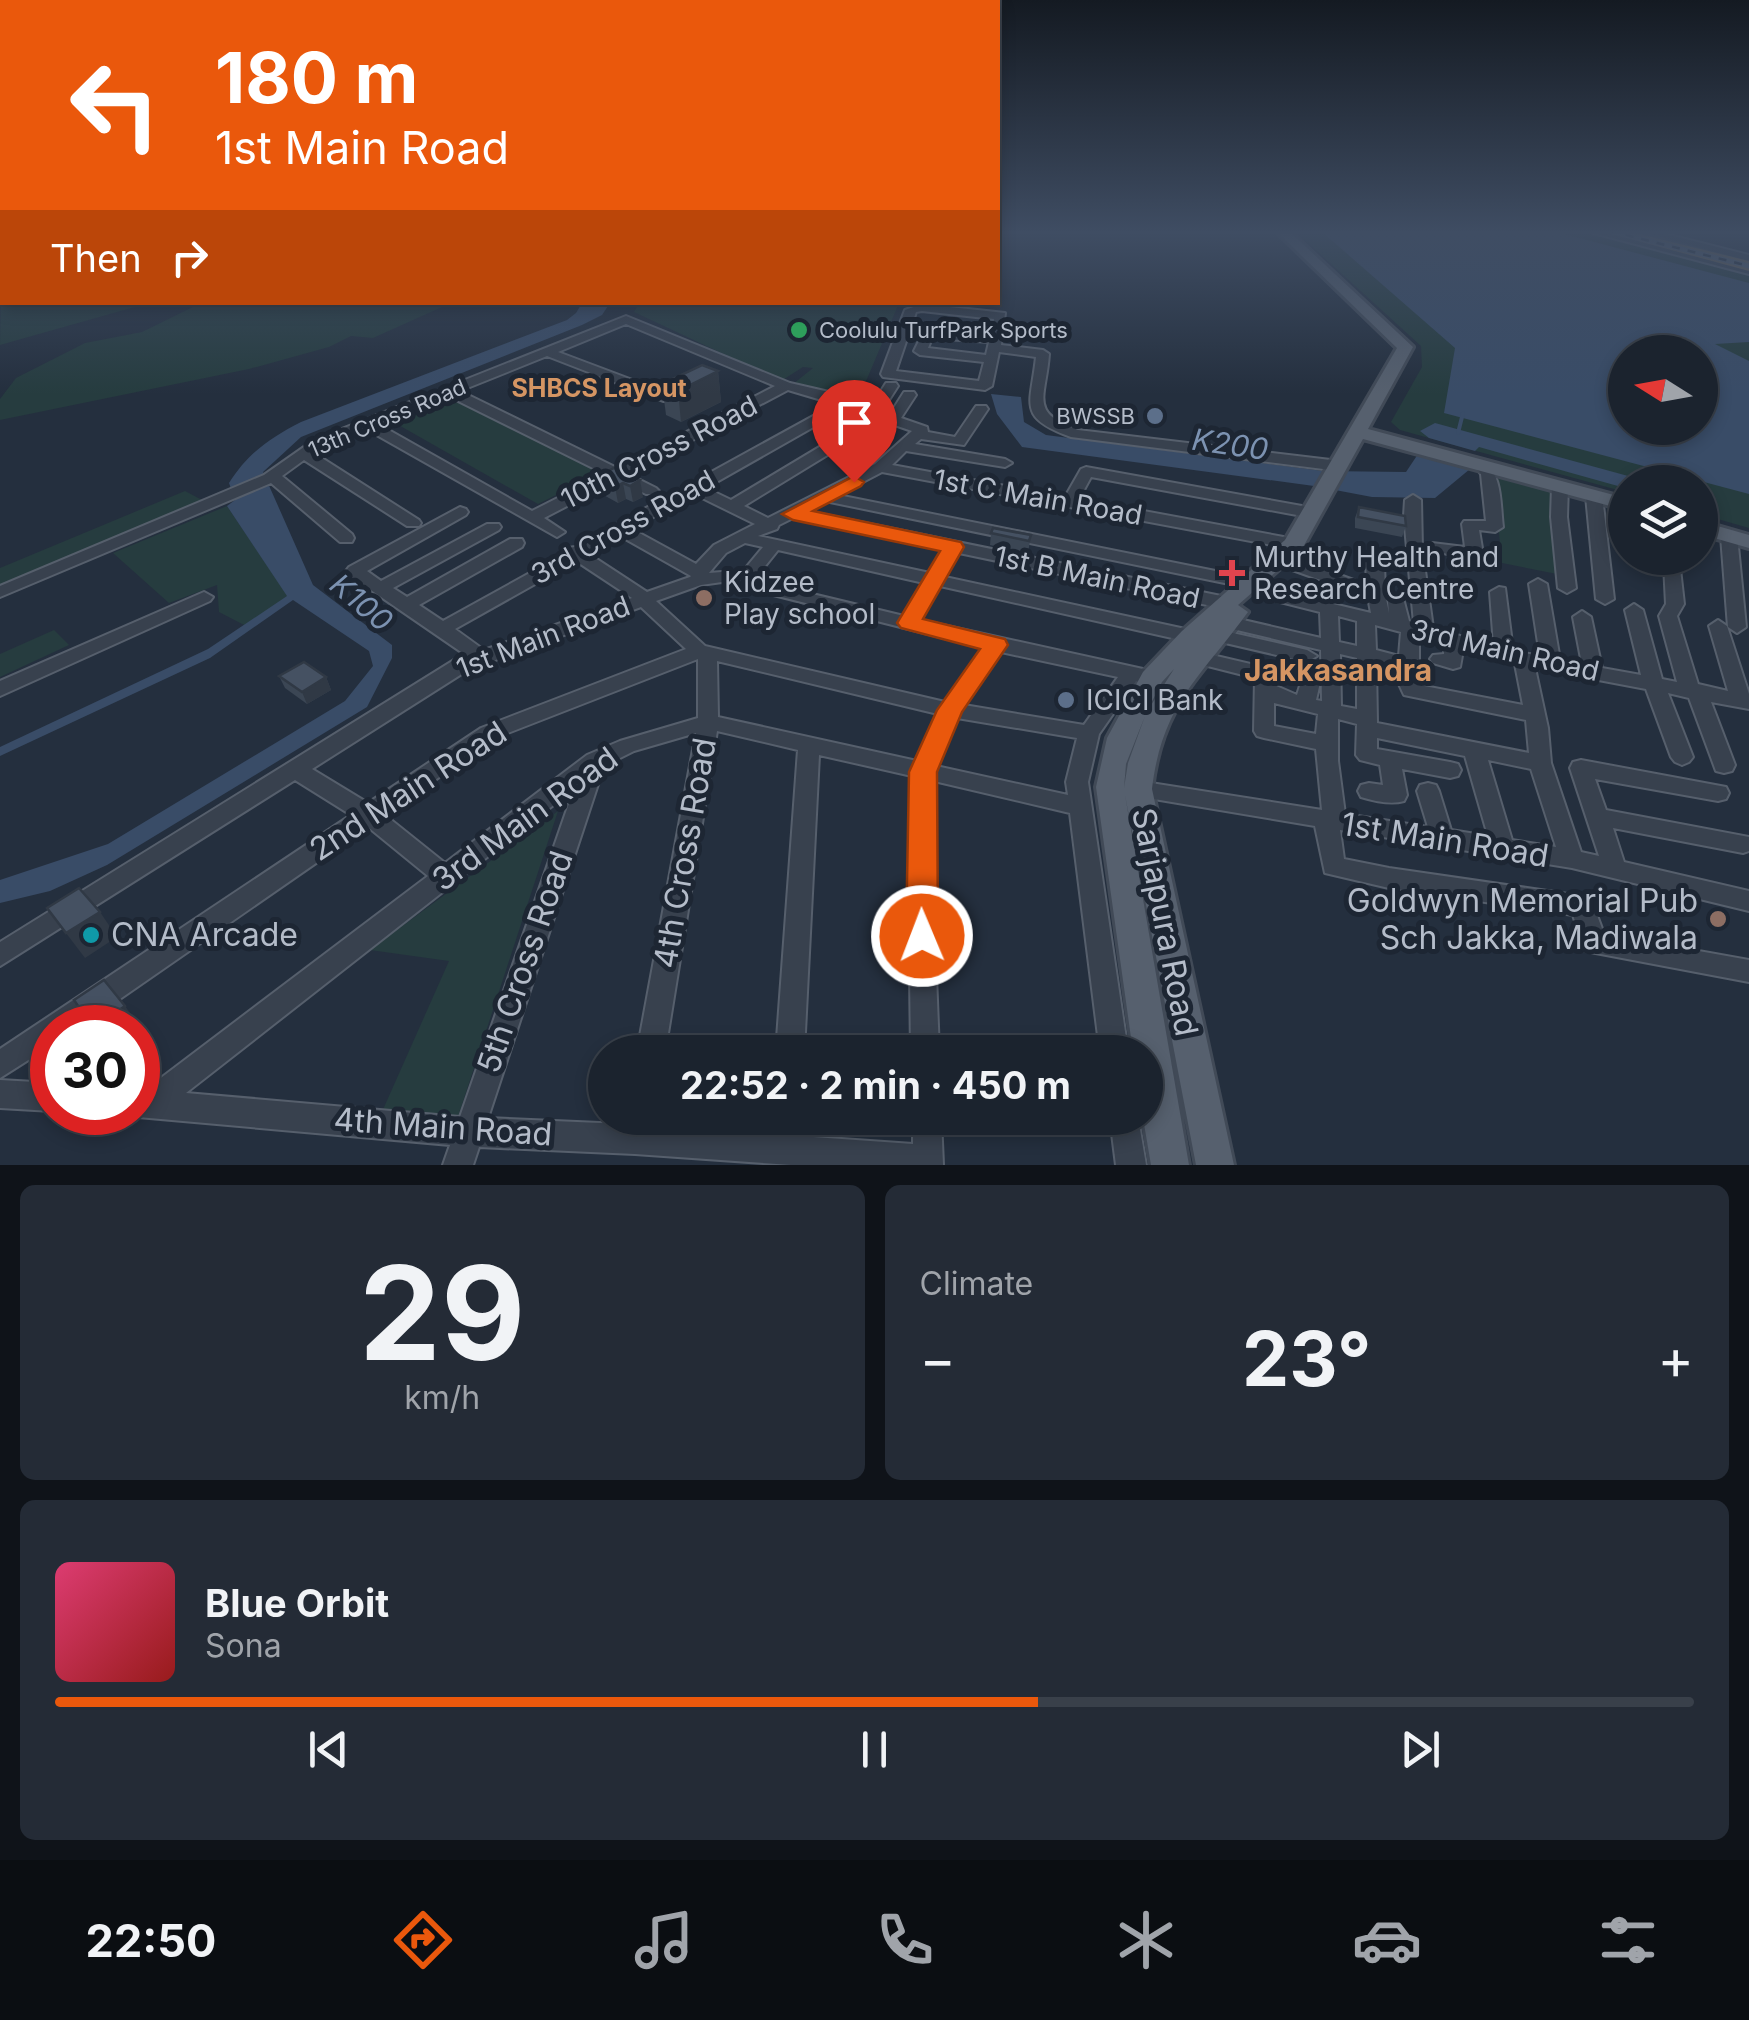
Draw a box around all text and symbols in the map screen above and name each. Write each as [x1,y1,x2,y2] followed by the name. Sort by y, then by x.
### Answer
[215,35,418,120] text: 180 m
[50,40,180,170] icon: left
[215,120,509,175] text: 1st Main Road
[162,230,217,285] icon: right
[50,235,142,281] text: Then
[819,317,1068,343] place label: Coolulu TurfPark Sports
[788,319,810,341] marker: Coolulu TurfPark Sports
[1608,335,1718,445] north arrow
[1608,335,1718,575] map controls
[304,373,470,463] street label: 13th Cross Road
[511,373,687,403] district label: SHBCS Layout
[812,380,897,483] pin
[555,388,763,516] street label: 10th Cross Road
[827,395,882,450] icon: arrive
[1056,403,1135,429] place label: BWSSB
[1144,405,1166,427] marker: BWSSB
[1190,421,1270,467] water label: K200
[931,462,1145,532] street label: 1st C Main Road
[525,463,721,591] street label: 3rd Cross Road
[1608,465,1718,575] button: layers
[991,539,1203,615] street label: 1st B Main Road
[1254,540,1499,606] place label: Murthy Health and Research Centre
[1219,560,1245,586] marker: Murthy Health and Research Centre
[724,565,875,631] place label: Kidzee Play school
[323,566,400,639] water label: K100
[693,587,715,609] marker: Kidzee Play school
[451,588,635,686] street label: 1st Main Road
[1408,612,1602,688] street label: 3rd Main Road
[1244,652,1432,688] district label: Jakkasandra
[1086,683,1223,717] place label: ICICI Bank
[1055,689,1077,711] marker: ICICI Bank
[302,712,513,869] street label: 2nd Main Road
[645,735,724,971] street label: 4th Cross Road
[424,738,625,899] street label: 3rd Main Road
[1339,804,1551,875] street label: 1st Main Road
[1124,805,1207,1039] street label: Sarjapura Road
[468,846,581,1078] street label: 5th Cross Road
[1347,881,1698,957] place label: Goldwyn Memorial Pub Sch Jakka, Madiwala
[870,884,974,988] position arrow
[1707,908,1729,930] marker: Goldwyn Memorial Pub Sch Jakka, Madiwala
[111,915,298,954] place label: CNA Arcade
[80,924,102,946] marker: CNA Arcade
[30,1005,160,1135] speed limit sign: 30
[680,1062,1071,1108] text: 22:52 · 2 min · 450 m
[333,1099,554,1154] street label: 4th Main Road
[359,1234,525,1391] text: 29
[920,1264,1033,1303] text: Climate
[1242,1313,1372,1404] text: 23°
[920,1326,956,1392] text: −
[1658,1326,1694,1392] text: +
[404,1378,480,1417] text: km/h
[205,1580,389,1626] text: Blue Orbit
[205,1626,282,1665] text: Sona
[301,1722,356,1777] icon: previous
[847,1722,902,1777] icon: pause
[1393,1722,1448,1777] icon: next
[388,1905,458,1975] icon: directions
[629,1905,699,1975] icon: music
[870,1905,940,1975] icon: phone
[1111,1905,1181,1975] icon: climate
[1352,1905,1422,1975] icon: car
[1593,1905,1663,1975] icon: filters
[86,1913,216,1968] text: 22:50

